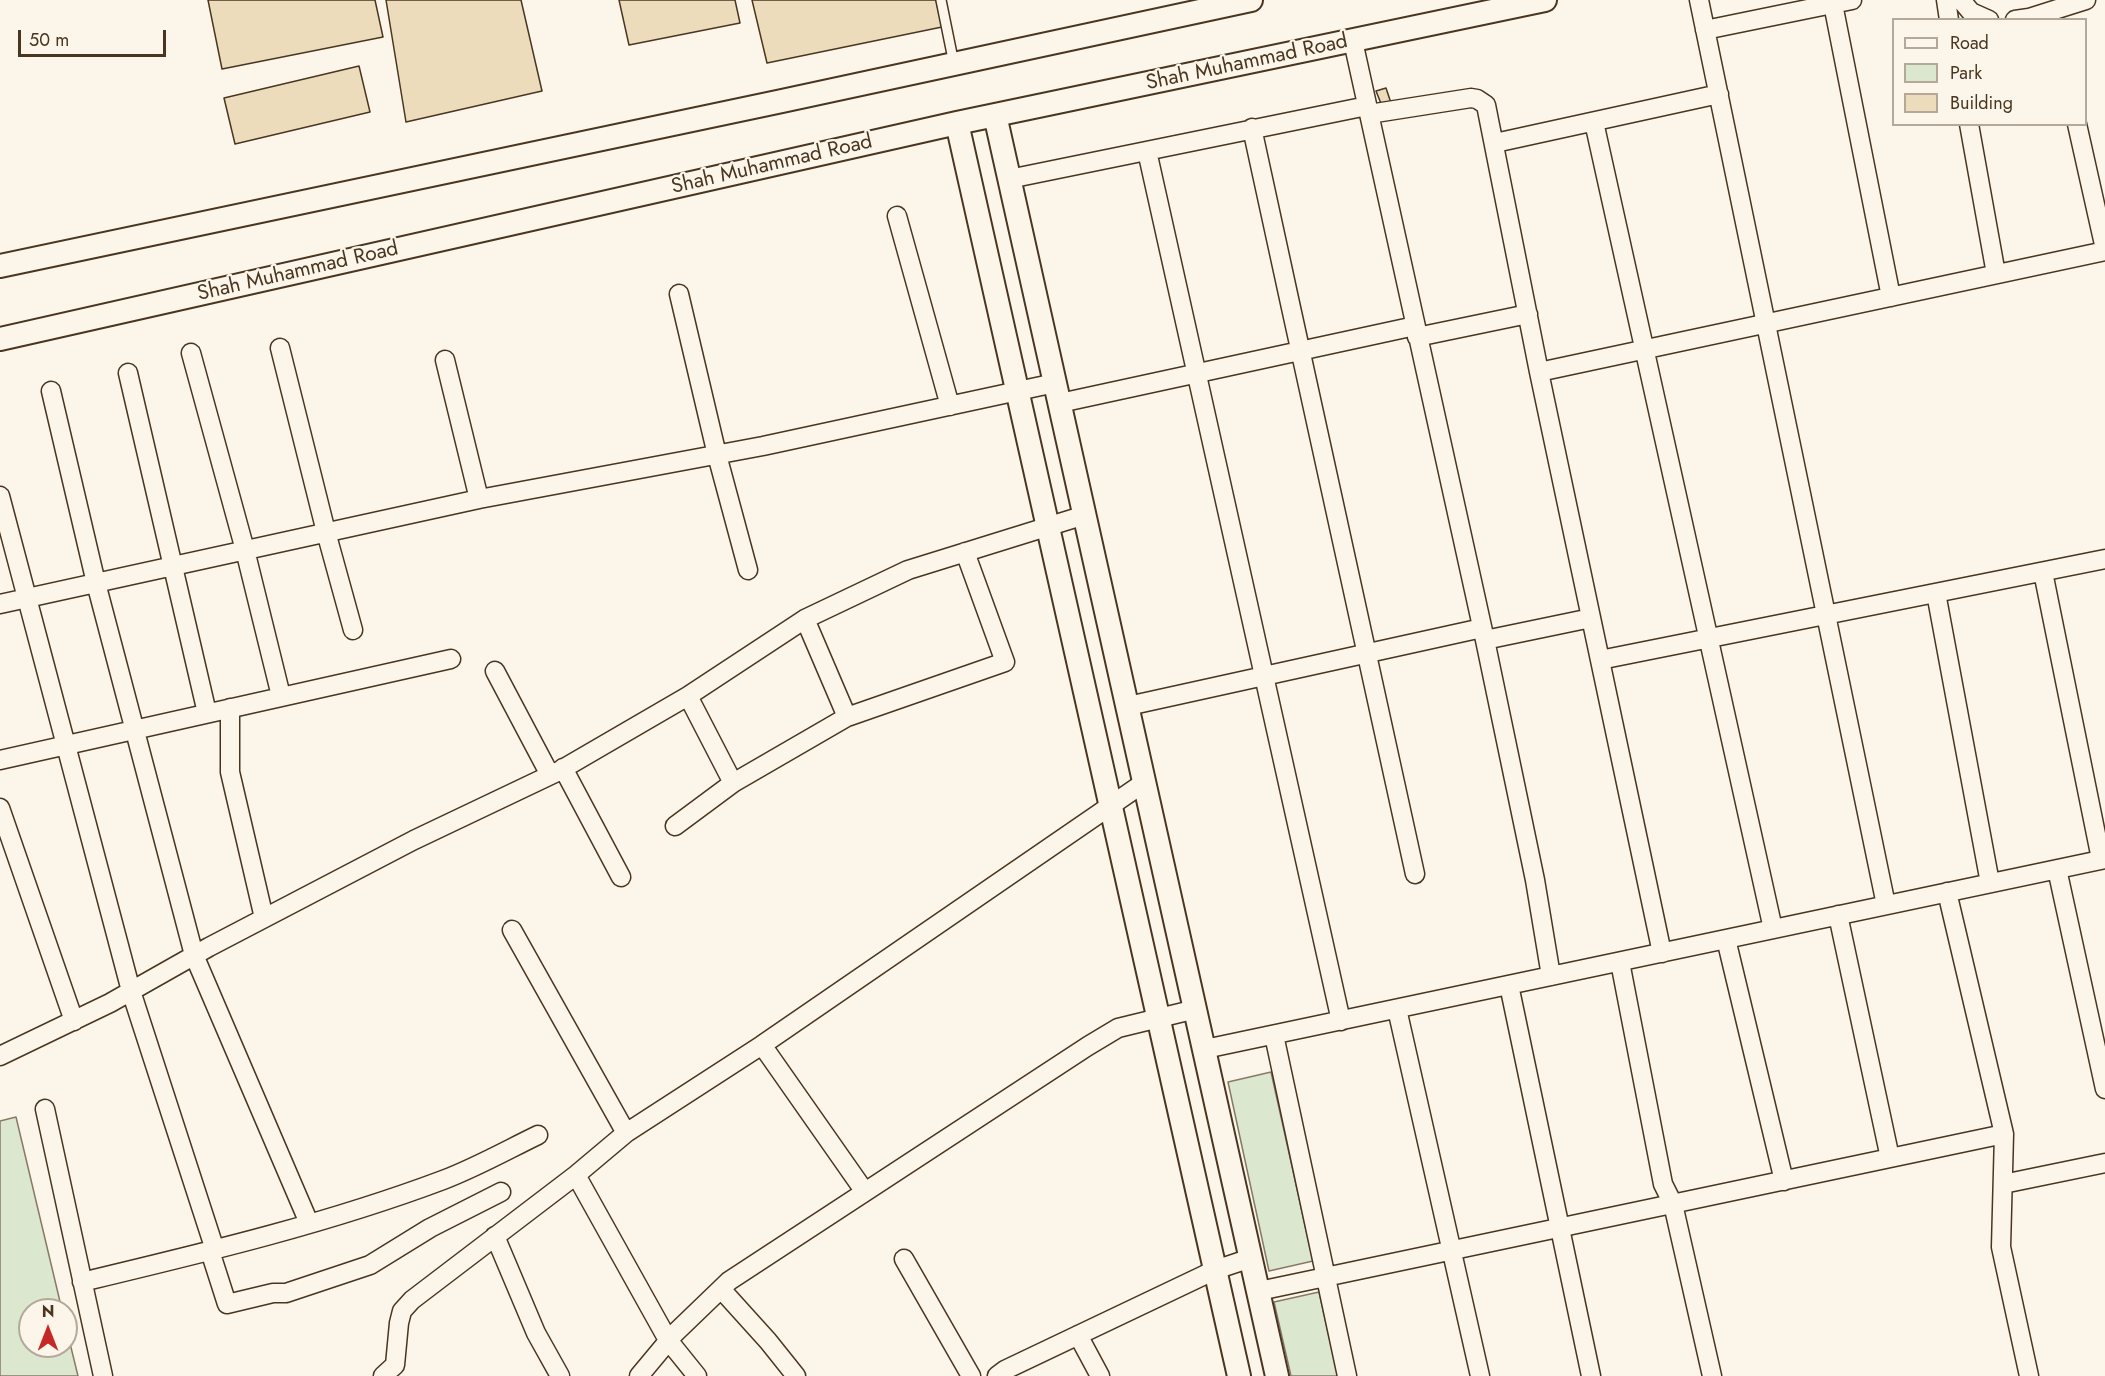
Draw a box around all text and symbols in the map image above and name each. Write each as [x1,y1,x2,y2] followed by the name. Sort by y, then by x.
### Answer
[21,18,170,56] scale bar
[1892,18,2087,126] legend
[29,27,69,53] text: 50 m
[1144,29,1350,97] street label: Shah Muhammad Road
[1950,30,1989,56] text: Road
[1950,60,1982,86] text: Park
[1950,90,2013,116] text: Building
[669,130,875,200] street label: Shah Muhammad Road
[195,237,401,307] street label: Shah Muhammad Road
[18,1298,78,1358] north arrow
[42,1300,54,1323] text: N

